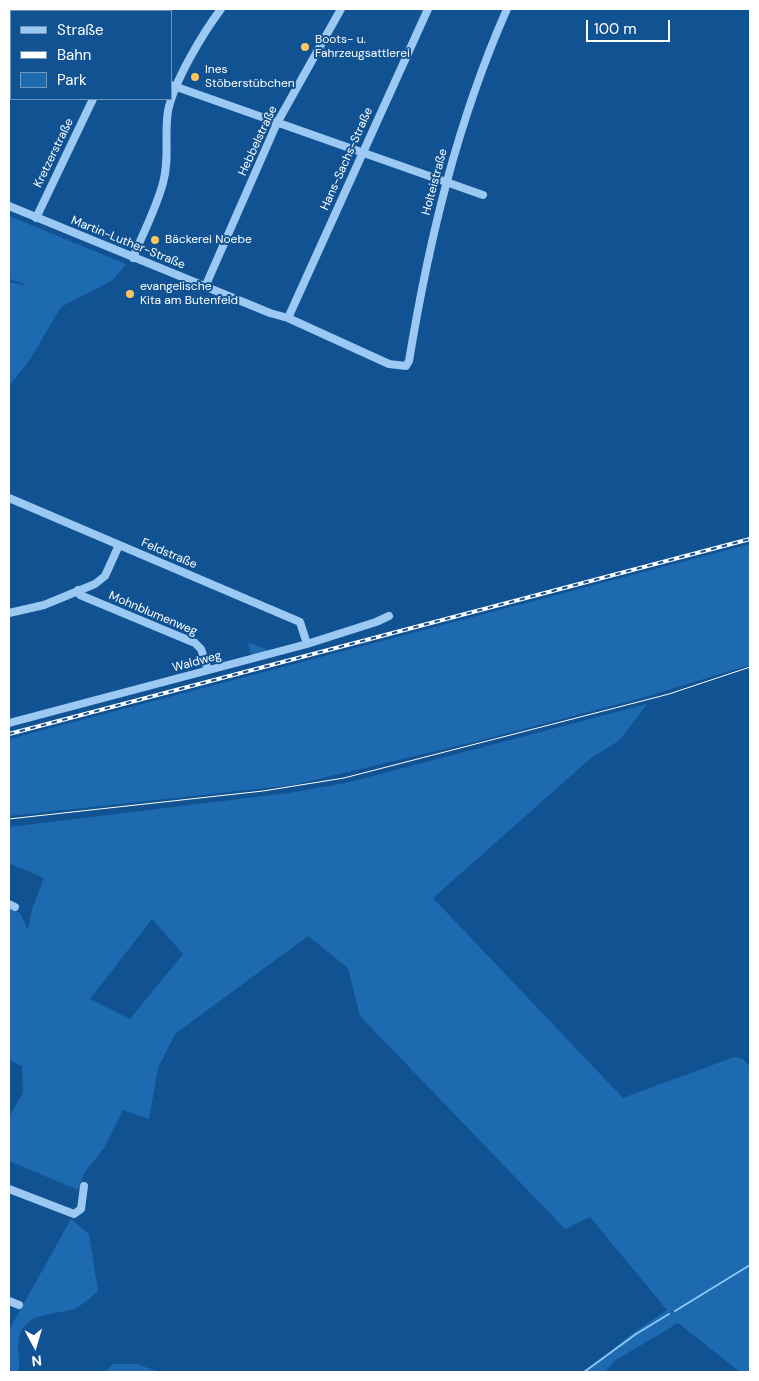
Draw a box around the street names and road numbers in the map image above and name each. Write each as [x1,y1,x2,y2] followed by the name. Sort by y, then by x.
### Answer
[236,104,280,178] street label: Hebbelstraße
[318,105,376,213] street label: Hans-Sachs-Straße
[31,116,77,190] street label: Kretzerstraße
[419,147,451,217] street label: Holteistraße
[69,214,187,272] street label: Martin-Luther-Straße
[139,536,199,572] street label: Feldstraße
[107,589,199,639] street label: Mohnblumenweg
[171,649,223,675] street label: Waldweg

